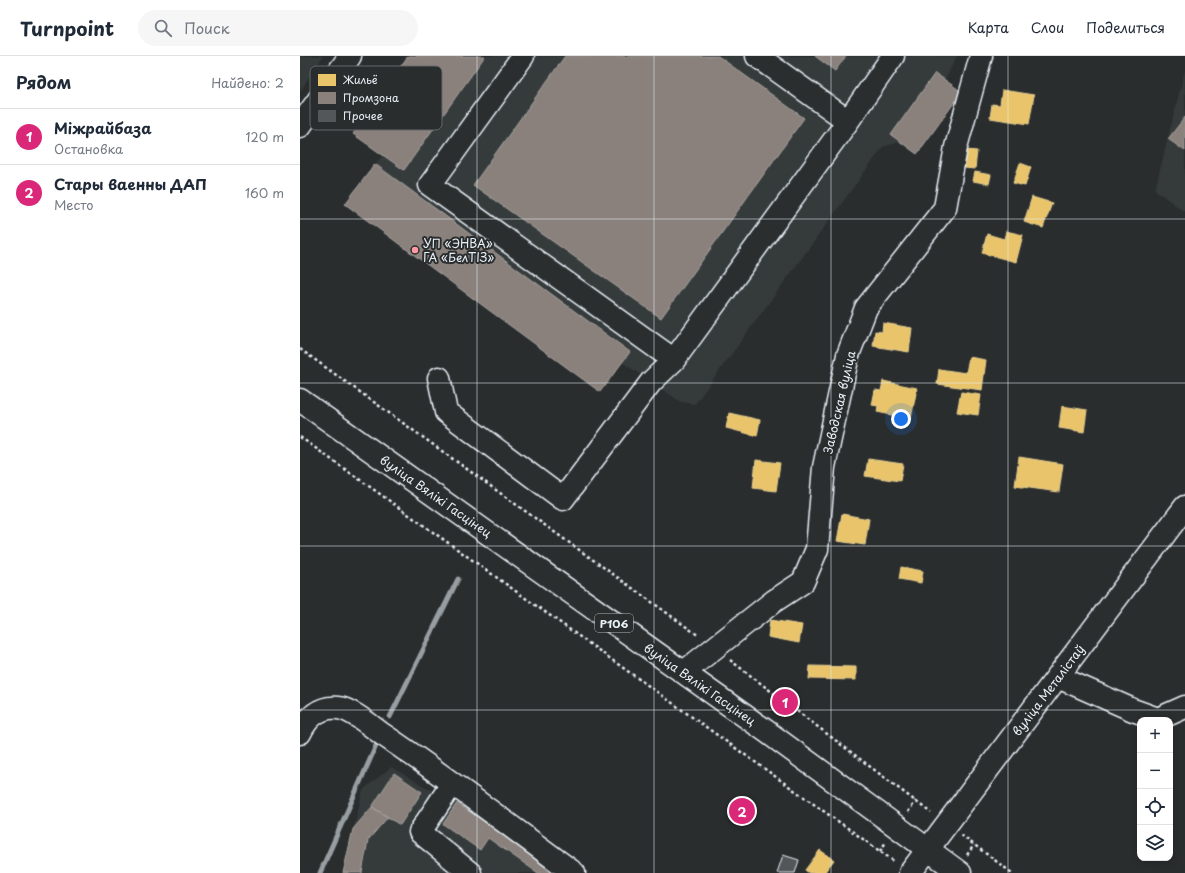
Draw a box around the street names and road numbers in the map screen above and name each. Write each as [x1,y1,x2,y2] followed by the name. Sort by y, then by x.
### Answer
[818,348,860,455] street label: Заводская вуліца
[376,451,496,542] street label: вуліца Вялікі Гасцінец
[595,614,633,632] road number: Р106
[640,639,760,730] street label: вуліца Вялікі Гасцінец
[1008,640,1088,739] street label: вуліца Металістаў

